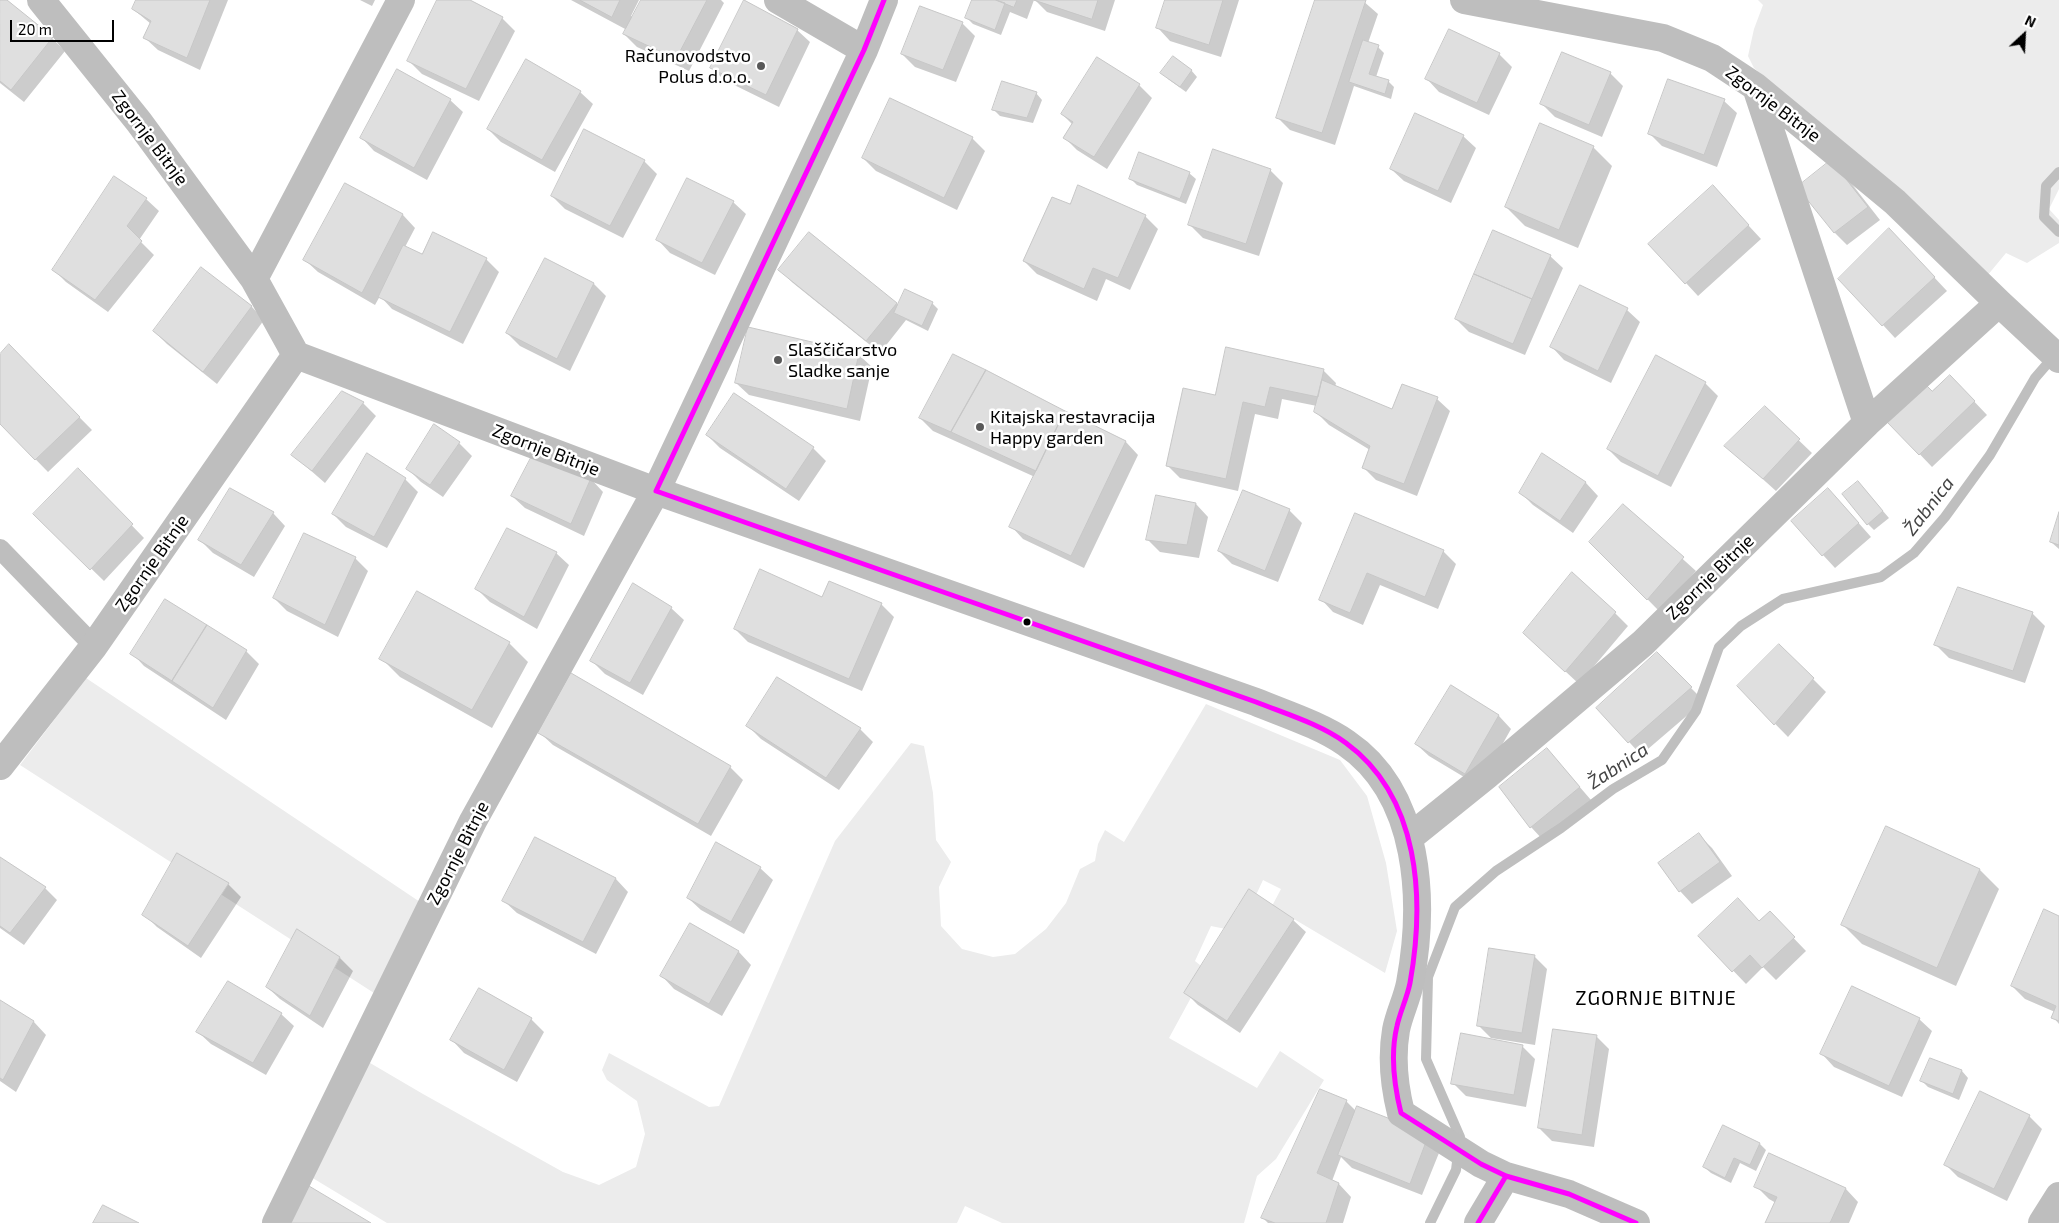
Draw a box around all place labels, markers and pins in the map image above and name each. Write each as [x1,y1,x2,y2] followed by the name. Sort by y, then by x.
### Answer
[625,45,751,88] place label: Računovodstvo Polus d.o.o.
[755,60,767,72] marker: Računovodstvo Polus d.o.o.
[788,339,897,382] place label: Slaščičarstvo Sladke sanje
[772,354,784,366] marker: Slaščičarstvo Sladke sanje
[990,406,1155,448] place label: Kitajska restavracija Happy garden
[974,421,986,433] marker: Kitajska restavracija Happy garden
[1022,617,1032,627] unlabelled marker

